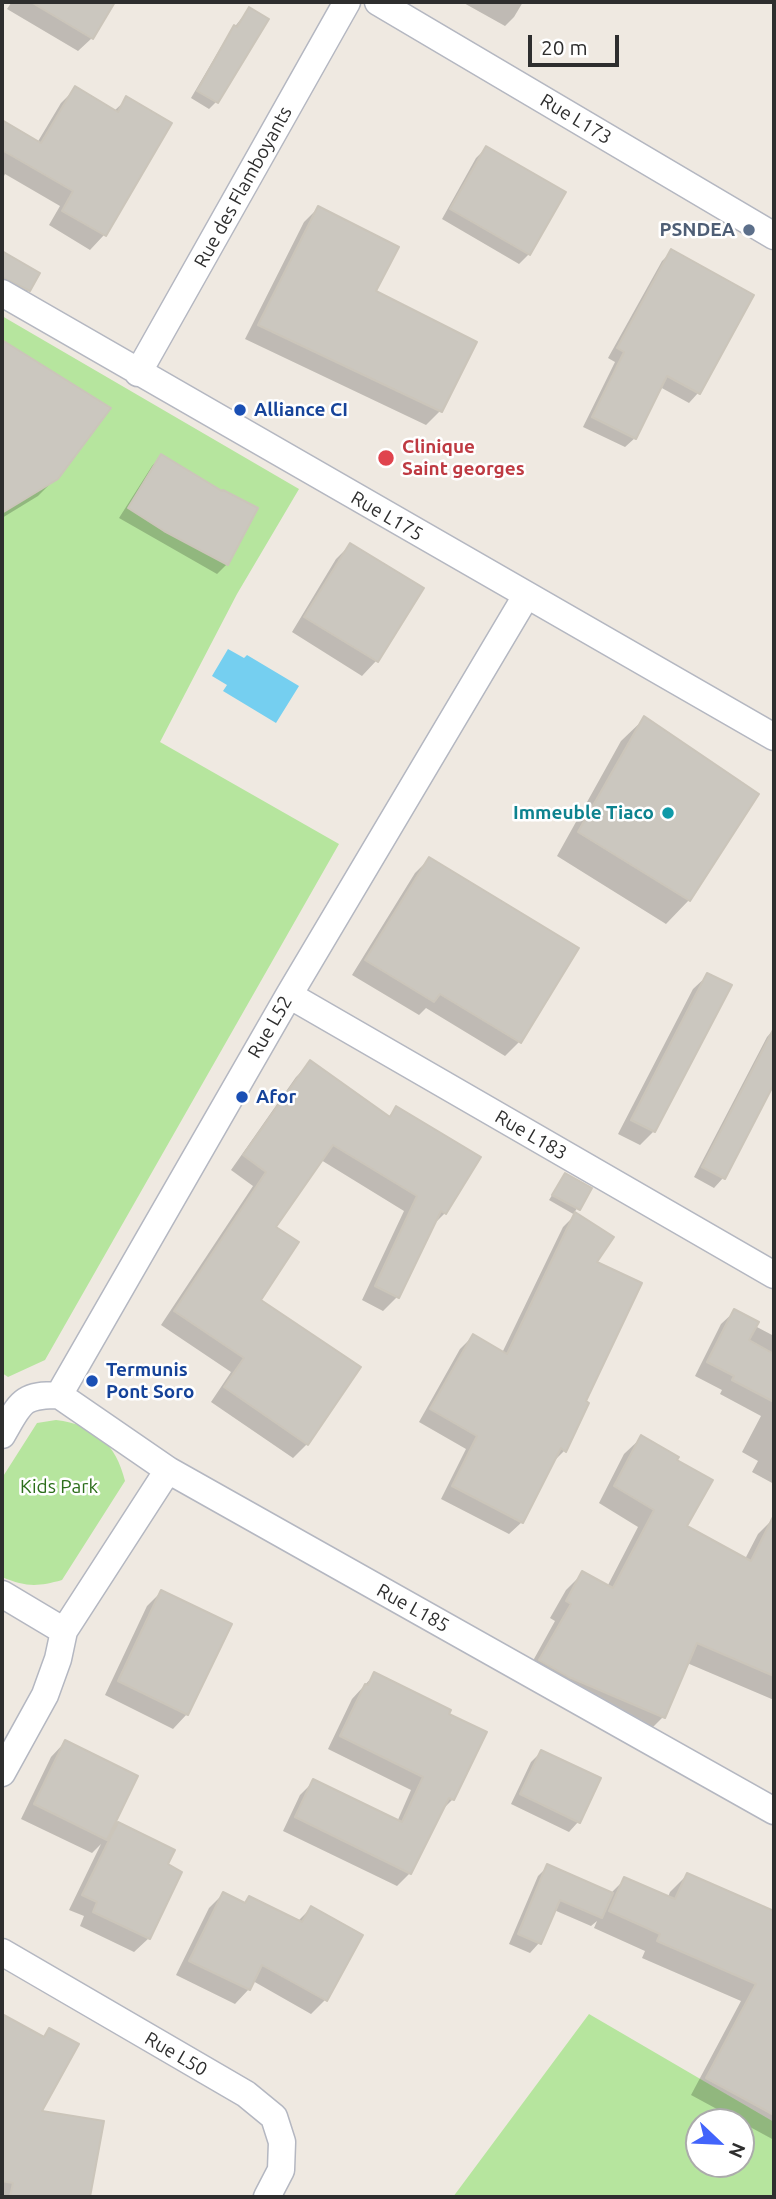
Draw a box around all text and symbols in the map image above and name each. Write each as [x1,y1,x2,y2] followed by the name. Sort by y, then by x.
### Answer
[531,21,622,65] scale bar
[541,35,588,59] text: 20 m
[536,89,616,149] street label: Rue L173
[189,103,297,271] street label: Rue des Flamboyants
[659,219,735,241] place label: PSNDEA
[741,222,757,238] marker: PSNDEA
[254,399,348,421] place label: Alliance CI
[232,402,248,418] marker: Alliance CI
[402,436,525,480] place label: Clinique Saint georges
[376,448,396,468] marker: Clinique Saint georges
[347,486,427,546] street label: Rue L175
[513,802,654,824] place label: Immeuble Tiaco
[660,805,676,821] marker: Immeuble Tiaco
[243,992,297,1062] street label: Rue L52
[256,1086,296,1108] place label: Afor
[234,1089,250,1105] marker: Afor
[491,1105,571,1165] street label: Rue L183
[106,1359,194,1403] place label: Termunis Pont Soro
[84,1373,100,1389] marker: Termunis Pont Soro
[20,1476,98,1498] park label: Kids Park
[373,1579,453,1637] street label: Rue L185
[141,2027,211,2081] street label: Rue L50
[685,2108,755,2178] north arrow
[725,2140,750,2161] text: N

